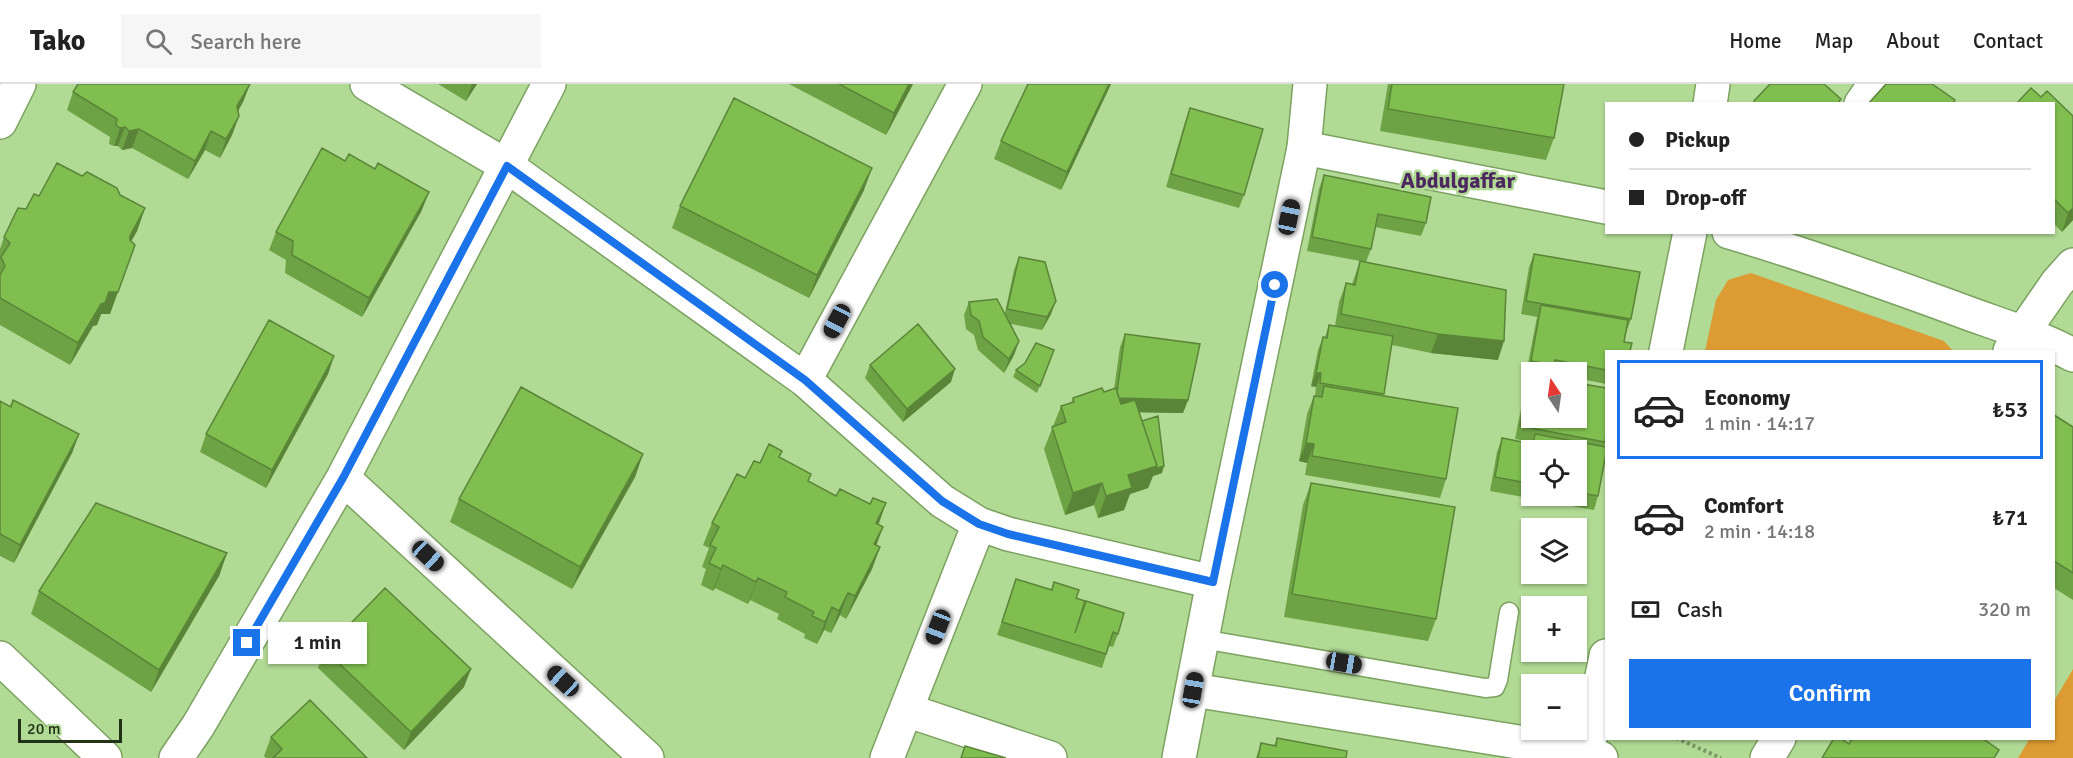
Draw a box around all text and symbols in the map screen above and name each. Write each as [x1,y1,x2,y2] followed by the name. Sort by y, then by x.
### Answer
[121,14,541,68] search box
[30,24,85,58] text: Tako
[142,25,175,58] icon: search
[190,28,301,55] text: Search here
[1729,28,1782,54] text: Home
[1815,28,1853,54] text: Map
[1886,28,1940,54] text: About
[1973,28,2043,54] text: Contact
[1665,126,1730,153] text: Pickup
[1401,167,1515,194] district label: Abdulgaffar
[1665,184,1746,211] text: Drop-off
[1276,198,1302,236] car
[1261,271,1288,298] route start
[821,301,853,341] car
[1521,362,1587,428] north arrow
[1521,362,1587,740] map controls
[1632,383,1686,437] icon: car
[1704,384,1790,411] text: Economy
[1992,396,2028,423] text: ₺53
[1704,411,1815,436] text: 1 min · 14:17
[1521,440,1587,506] button: locate
[1632,491,1686,545] icon: car
[1704,492,1784,519] text: Comfort
[1992,504,2028,531] text: ₺71
[1521,518,1587,584] button: layers
[1704,519,1815,544] text: 2 min · 14:18
[409,537,447,575] car
[1629,593,1662,626] icon: cash
[1521,596,1587,662] button: +
[1677,596,1723,623] text: Cash
[1978,597,2031,622] text: 320 m
[923,607,953,647] car
[268,622,367,664] callout: 1 min
[233,629,260,656] route end
[294,630,341,655] text: 1 min
[1325,651,1363,675] car
[1629,659,2031,728] button: Confirm
[544,662,582,700] car
[1181,671,1205,709] car
[1521,674,1587,740] button: −
[18,716,122,744] scale bar
[27,719,61,739] text: 20 m

